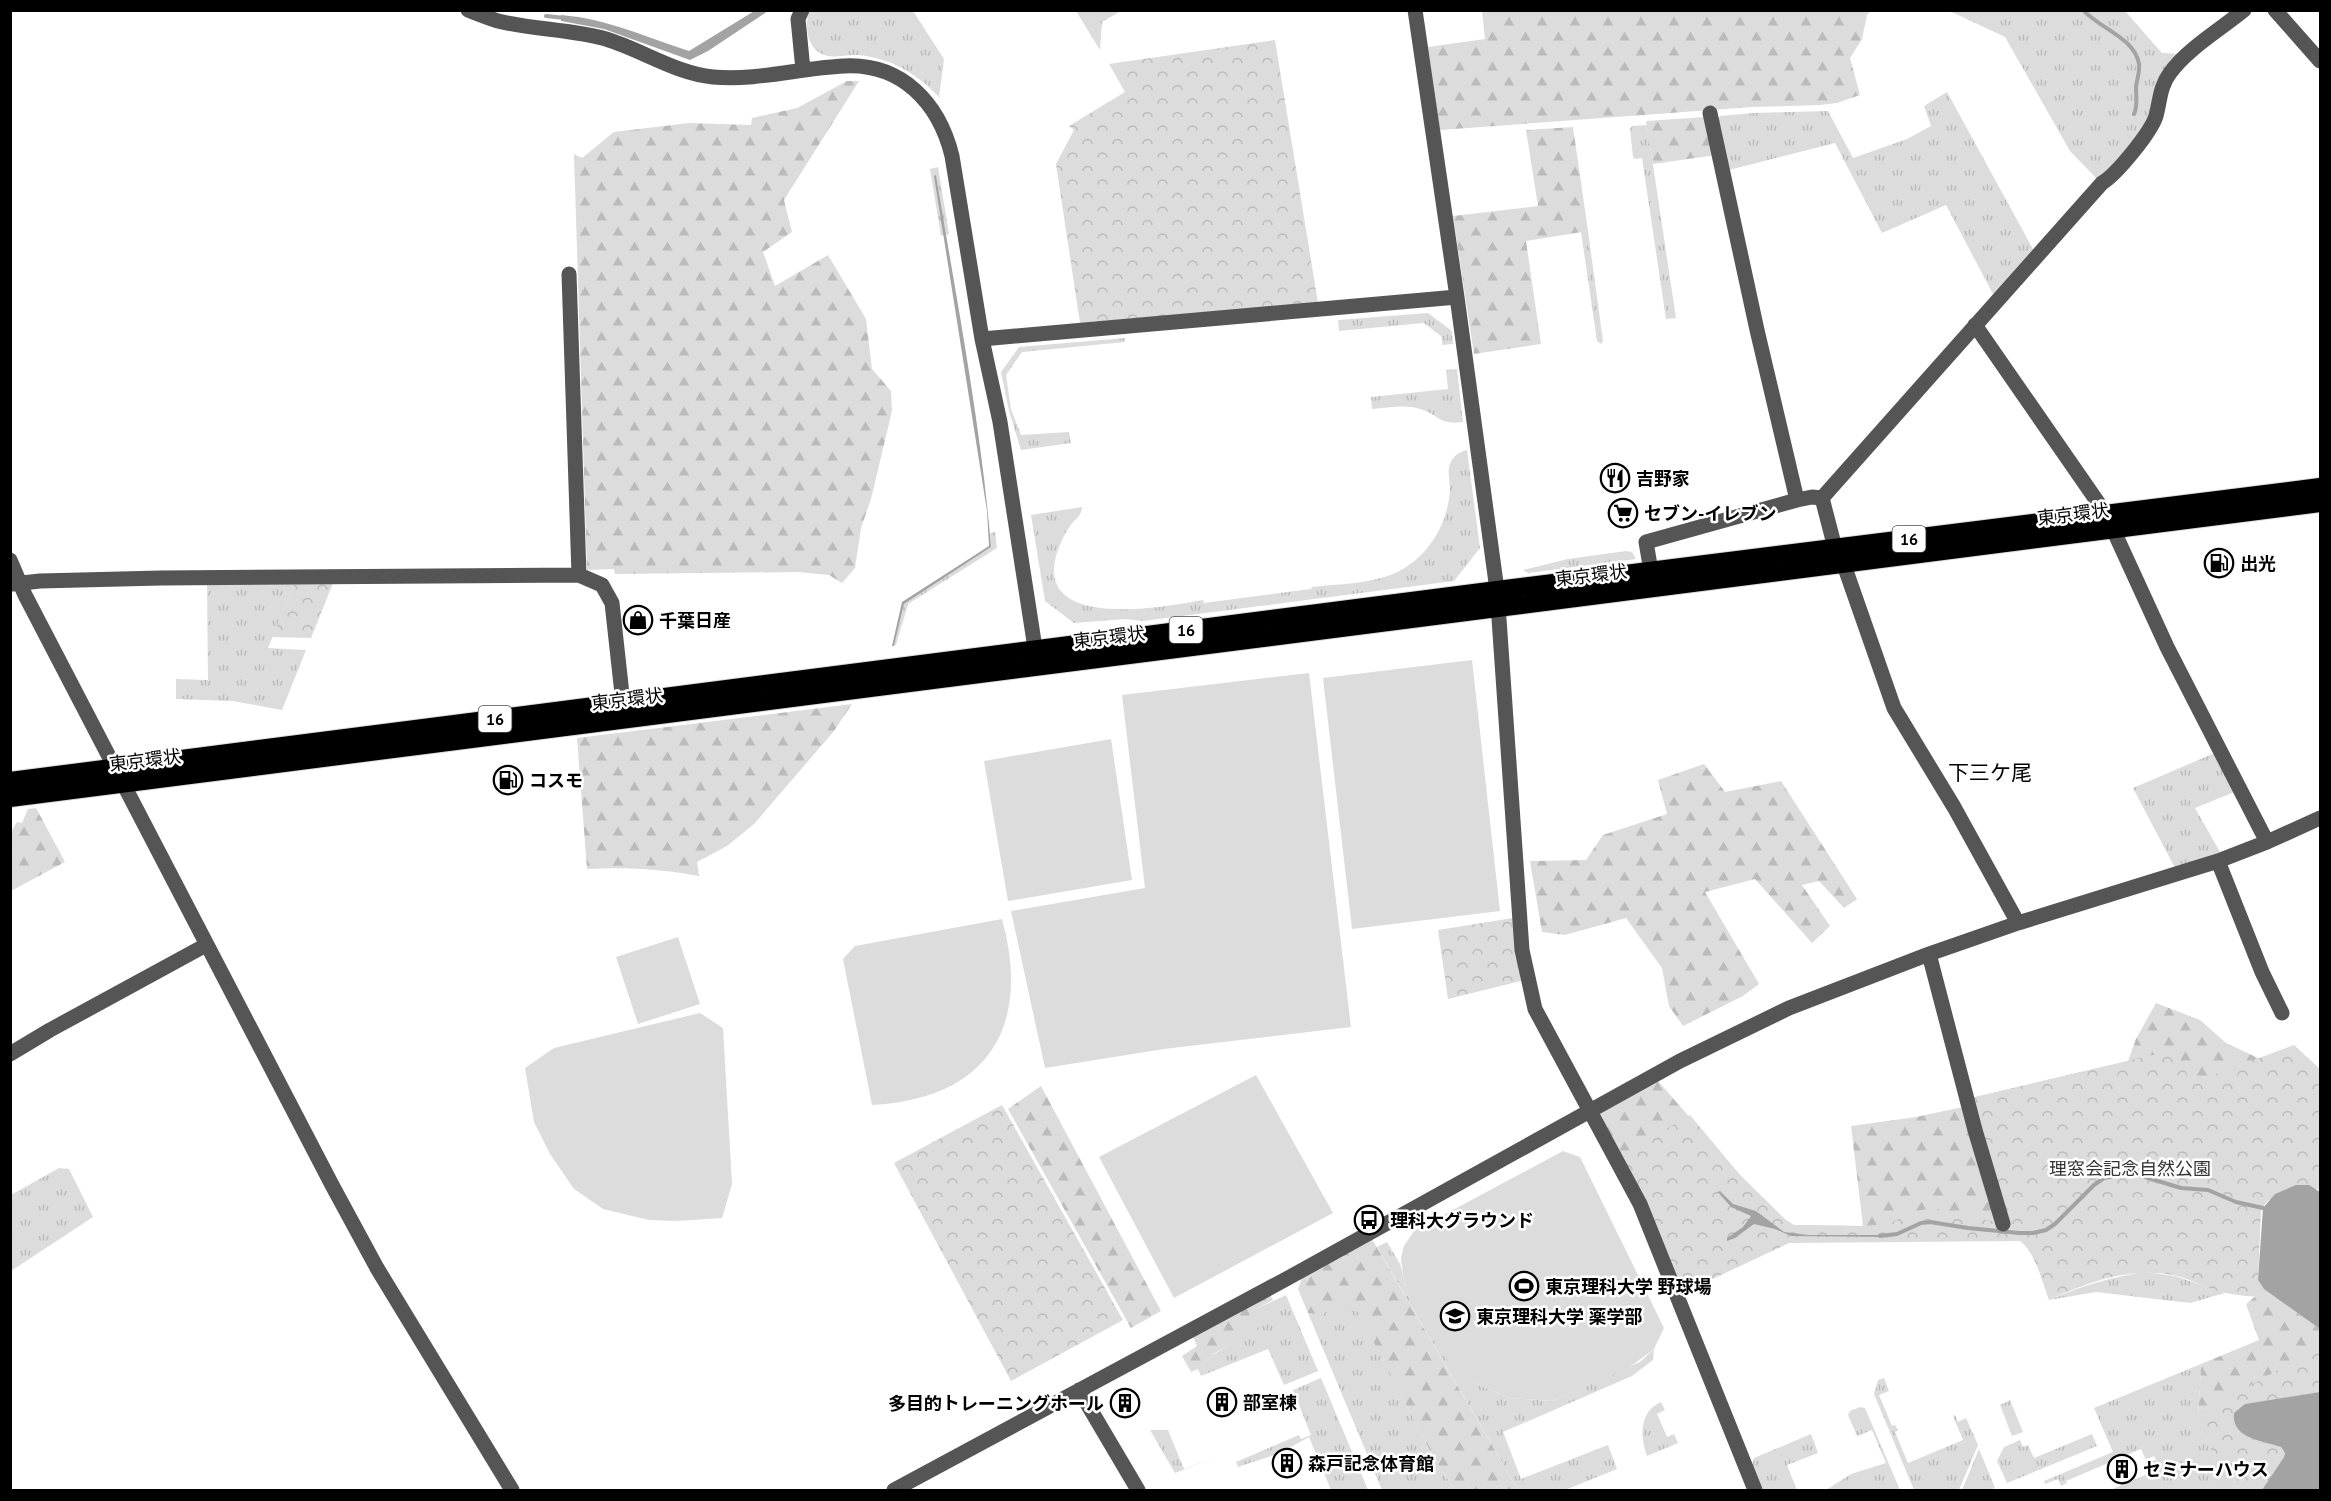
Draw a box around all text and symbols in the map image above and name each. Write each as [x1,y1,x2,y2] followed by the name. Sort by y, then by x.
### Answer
[1599,462,1631,494] restaurant icon: 吉野家
[1636,467,1690,490] place label: 吉野家
[1607,497,1639,529] supermarket icon: セブン-イレブン
[2036,498,2110,530] street label: 東京環状
[1644,502,1776,525] place label: セブン-イレブン
[1892,526,1926,552] road number: 16
[2203,547,2235,579] fuel station icon: 出光
[2240,552,2276,575] place label: 出光
[1554,559,1628,591] street label: 東京環状
[622,604,654,636] shop icon: 千葉日産
[659,609,731,632] place label: 千葉日産
[1170,617,1202,643] road number: 16
[1072,621,1146,653] street label: 東京環状
[590,683,664,715] street label: 東京環状
[478,706,512,732] road number: 16
[108,744,182,776] street label: 東京環状
[1948,759,2032,786] district label: 下三ケ尾
[492,764,524,796] fuel station icon: コスモ
[529,769,583,792] place label: コスモ
[2049,1157,2211,1180] park label: 理窓会記念自然公園
[1353,1204,1385,1236] bus stop icon: 理科大グラウンド
[1390,1209,1534,1232] place label: 理科大グラウンド
[1508,1270,1540,1302] sports icon: 東京理科大学 野球場
[1545,1275,1712,1298] place label: 東京理科大学 野球場
[1439,1300,1471,1332] school or university icon: 東京理科大学 薬学部
[1476,1305,1643,1328] place label: 東京理科大学 薬学部
[1206,1386,1238,1418] building icon: 部室棟
[1109,1387,1141,1419] building icon: 多目的トレーニングホール
[1243,1391,1297,1414] place label: 部室棟
[888,1392,1104,1415] place label: 多目的トレーニングホール
[1271,1447,1303,1479] building icon: 森戸記念体育館
[1308,1452,1434,1475] place label: 森戸記念体育館
[2106,1453,2138,1485] building icon: セミナーハウス
[2143,1458,2269,1481] place label: セミナーハウス

